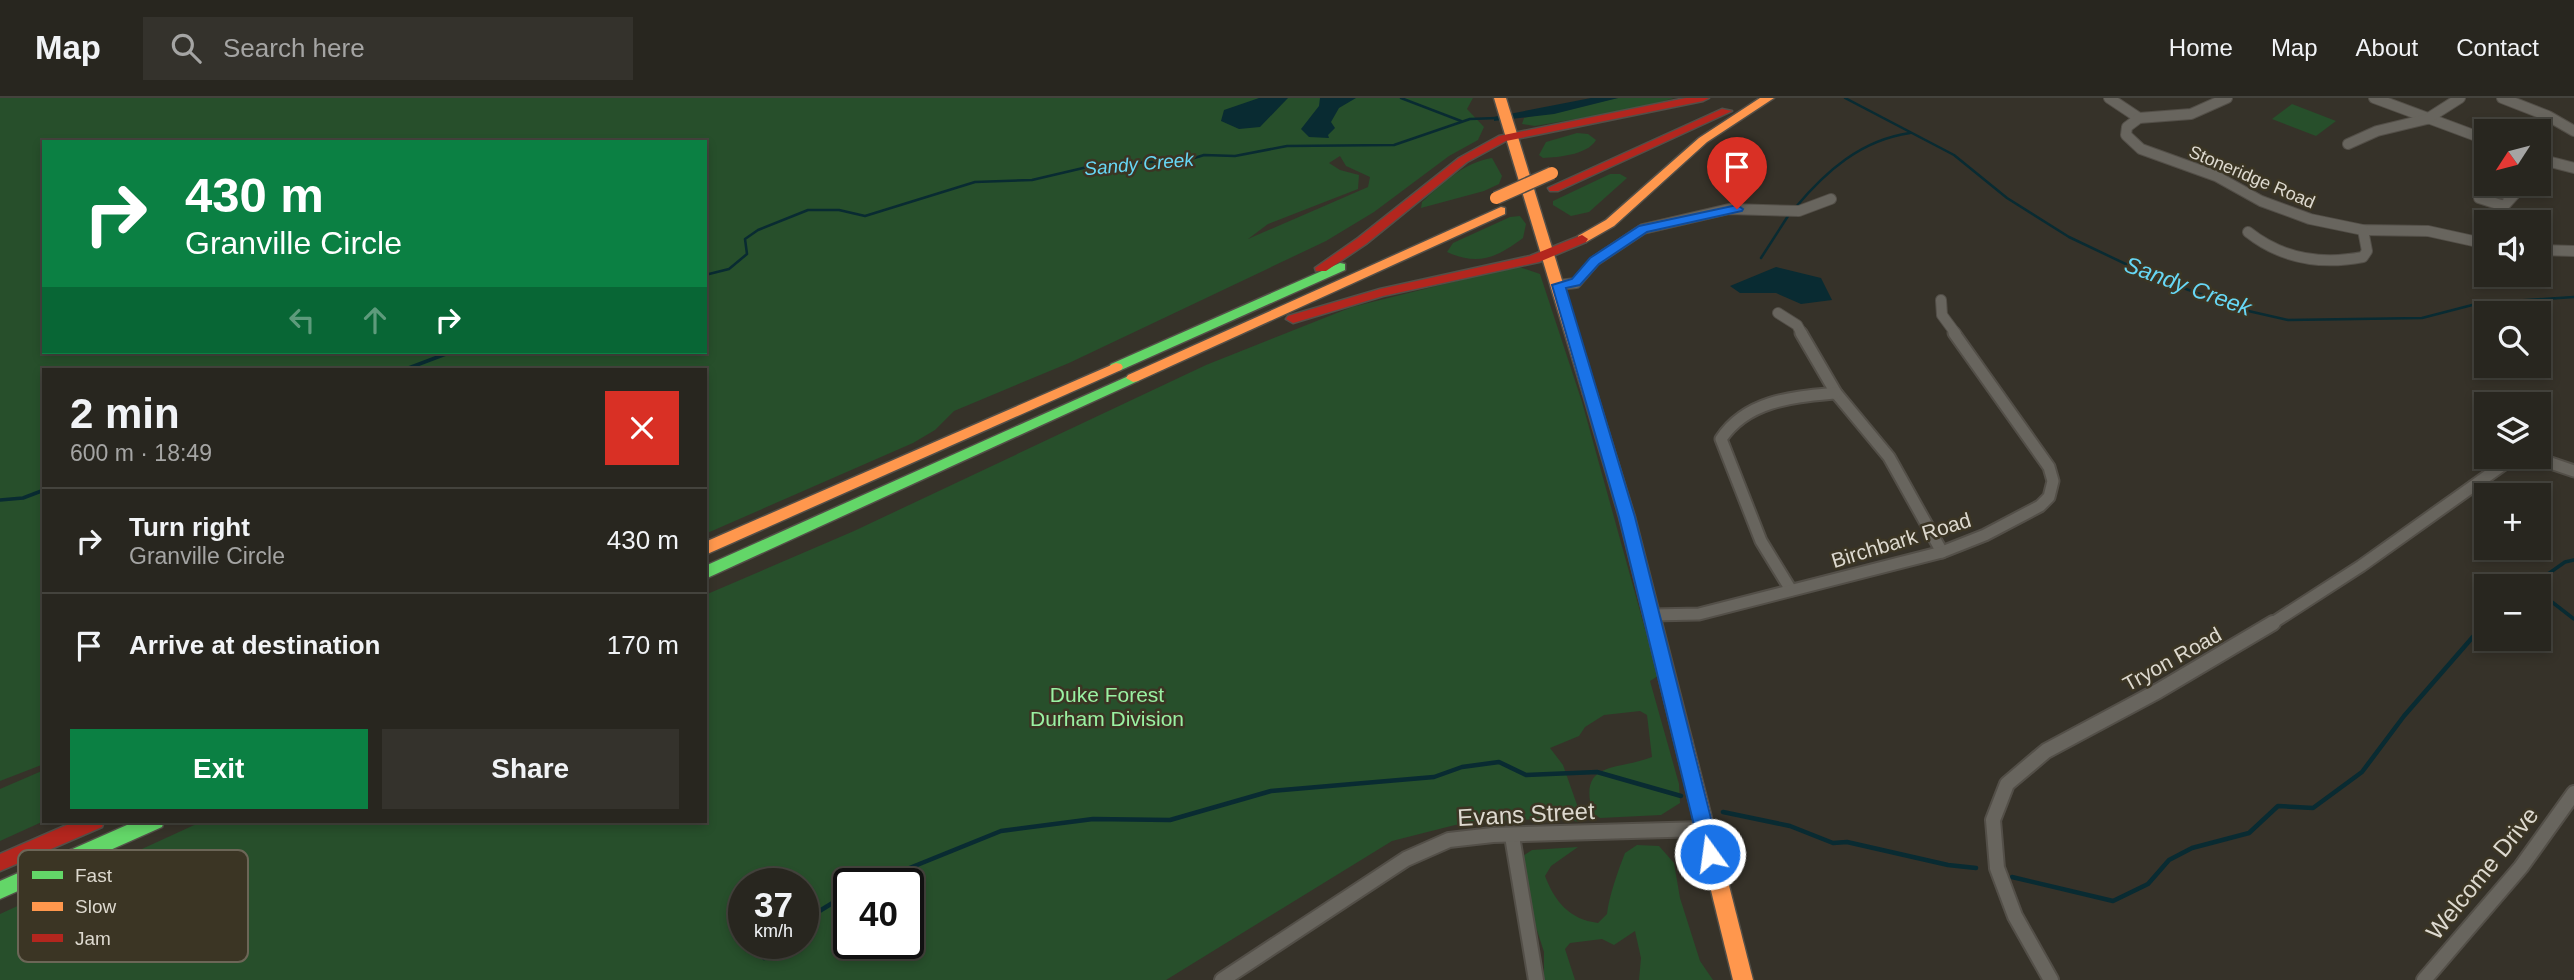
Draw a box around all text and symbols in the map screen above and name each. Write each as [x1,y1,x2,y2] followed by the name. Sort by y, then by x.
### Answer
[143,17,633,80] search box
[35,29,101,66] text: Map
[167,29,205,67] icon: search
[223,33,365,63] text: Search here
[2169,34,2233,61] text: Home
[2271,34,2318,61] text: Map
[2356,34,2418,61] text: About
[2456,34,2539,61] text: Contact
[2474,119,2552,196] north arrow
[2474,119,2551,651] map controls
[1707,137,1767,209] pin
[2186,141,2318,213] street label: Stoneridge Road
[1718,148,1756,186] icon: arrive
[1083,149,1196,179] water label: Sandy Creek
[70,168,161,259] icon: right
[185,168,324,222] text: 430 m
[2474,210,2551,287] button: sound
[185,225,402,261] text: Granville Circle
[2121,251,2256,321] water label: Sandy Creek
[283,301,321,339] icon: left
[356,301,394,339] icon: ahead
[429,301,467,339] icon: right
[2474,301,2551,378] button: search
[70,390,180,437] text: 2 min
[605,391,679,465] button: close
[2474,392,2551,469] button: layers
[70,440,212,466] text: 600 m · 18:49
[2474,483,2551,560] button: +
[1828,508,1974,572] street label: Birchbark Road
[129,512,250,542] text: Turn right
[70,522,108,560] icon: right
[607,525,679,555] text: 430 m
[129,543,285,569] text: Granville Circle
[2474,574,2551,651] button: −
[2119,623,2225,695] street label: Tryon Road
[70,627,108,665] icon: arrive
[129,630,380,660] text: Arrive at destination
[607,630,679,660] text: 170 m
[1030,683,1184,730] park label: Duke Forest Durham Division
[70,729,368,809] button: Exit
[382,729,679,809] button: Share
[1457,797,1596,831] street label: Evans Street
[2420,801,2544,945] street label: Welcome Drive
[1673,817,1747,891] position arrow
[18,850,248,962] legend
[75,865,113,886] text: Fast
[833,868,924,959] speed limit sign: 40
[754,885,793,924] text: 37
[75,896,116,917] text: Slow
[754,921,793,941] text: km/h
[75,928,111,949] text: Jam

